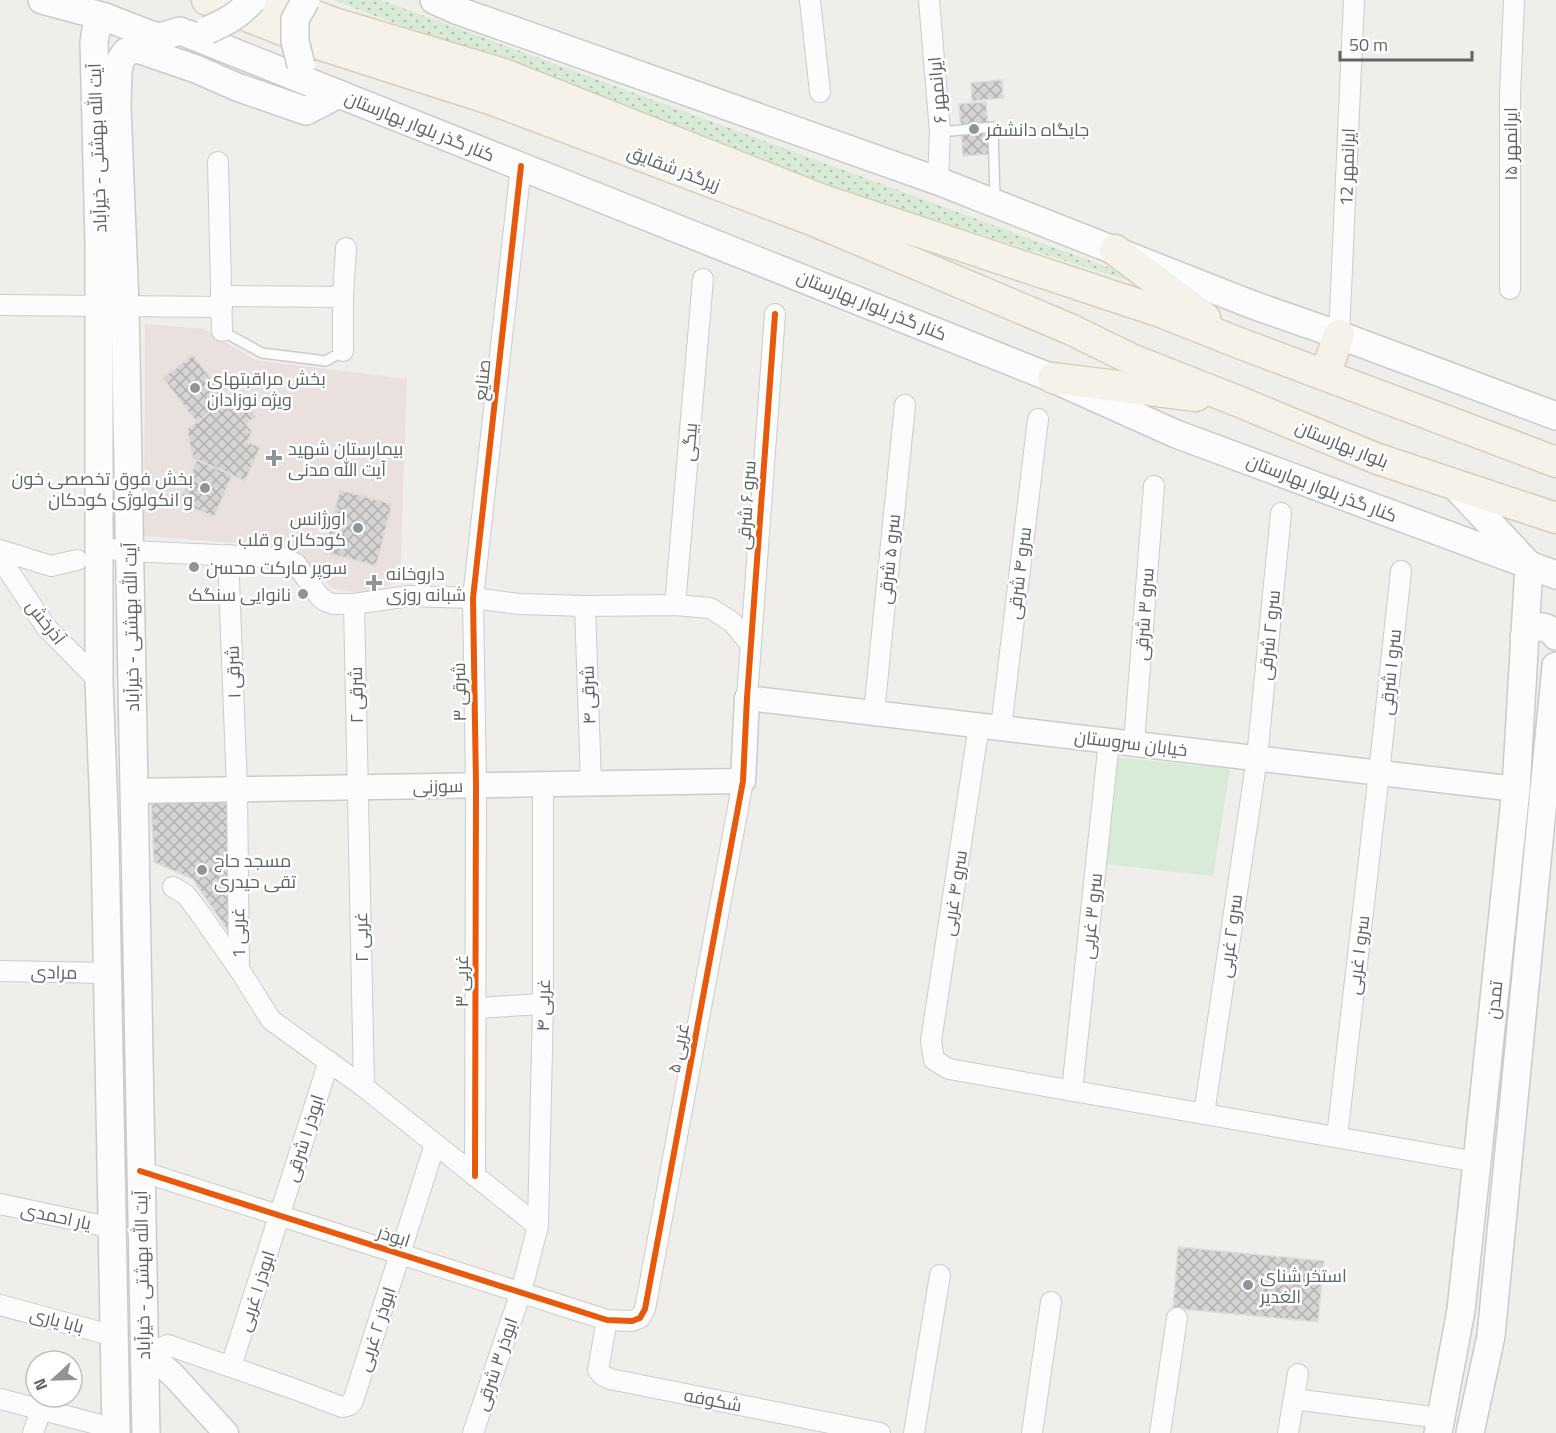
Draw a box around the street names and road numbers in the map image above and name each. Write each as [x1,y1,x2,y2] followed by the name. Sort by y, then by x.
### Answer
[921,56,953,124] street label: ایرانمهر ۶
[81,63,113,233] street label: آیت الله بهشتی - خیرآباد
[341,84,499,168] street label: کنار گذر بلوار بهارستان
[1497,107,1524,181] street label: ایرانمهر ۱۵
[1332,127,1362,207] street label: ایرانمهر 12
[623,138,725,198] street label: زیرگذر شقایق
[793,263,951,347] street label: کنار گذر بلوار بهارستان
[466,358,498,402] street label: صنایع
[1291,413,1393,475] street label: بلوار بهارستان
[674,422,704,462] street label: بیگی
[1243,447,1401,529] street label: کنار گذر بلوار بهارستان
[729,459,763,551] street label: سرو ۶ شرقی
[871,512,907,606] street label: سرو ۵ شرقی
[1000,525,1038,621] street label: سرو ۴ شرقی
[116,542,146,712] street label: آیت الله بهشتی - خیرآباد
[1127,567,1161,661] street label: سرو ۳ شرقی
[1251,589,1287,681] street label: سرو ۲ شرقی
[20,594,72,650] street label: آذرخش
[1372,628,1408,716] street label: سرو ۱ شرقی
[219,645,247,699] street label: شرقی ۱
[445,662,473,722] street label: شرقی ۳
[573,665,603,725] street label: شرقی ۴
[342,666,370,724] street label: شرقی ۲
[1073,723,1189,763] street label: خیابان سروستان
[412,772,464,800] street label: سوزنی
[934,848,974,938] street label: سرو ۴ غربی
[1073,871,1109,961] street label: سرو ۳ غربی
[1211,893,1249,979] street label: سرو ۲ غربی
[224,907,252,959] street label: غربی 1
[347,912,375,962] street label: غربی ۲
[1340,914,1376,996] street label: سرو ۱ غربی
[448,955,475,1007] street label: غربی ۳
[30,958,78,986] street label: مرادی
[529,978,557,1032] street label: غربی ۴
[1479,979,1509,1021] street label: تمدن
[660,1021,696,1075] street label: غربی ۵
[277,1091,331,1185] street label: ابوذر ۱ شرقی
[127,1190,157,1360] street label: آیت الله بهشتی - خیرآباد
[18,1195,94,1237] street label: یار احمدی
[373,1218,414,1254] street label: ابوذر
[230,1247,282,1335] street label: ابوذر ۱ غربی
[350,1283,402,1375] street label: ابوذر ۲ غربی
[27,1300,87,1340] street label: بابا یاری
[467,1314,525,1414] street label: ابوذر ۳ شرقی
[682,1381,744,1419] street label: شکوفه

